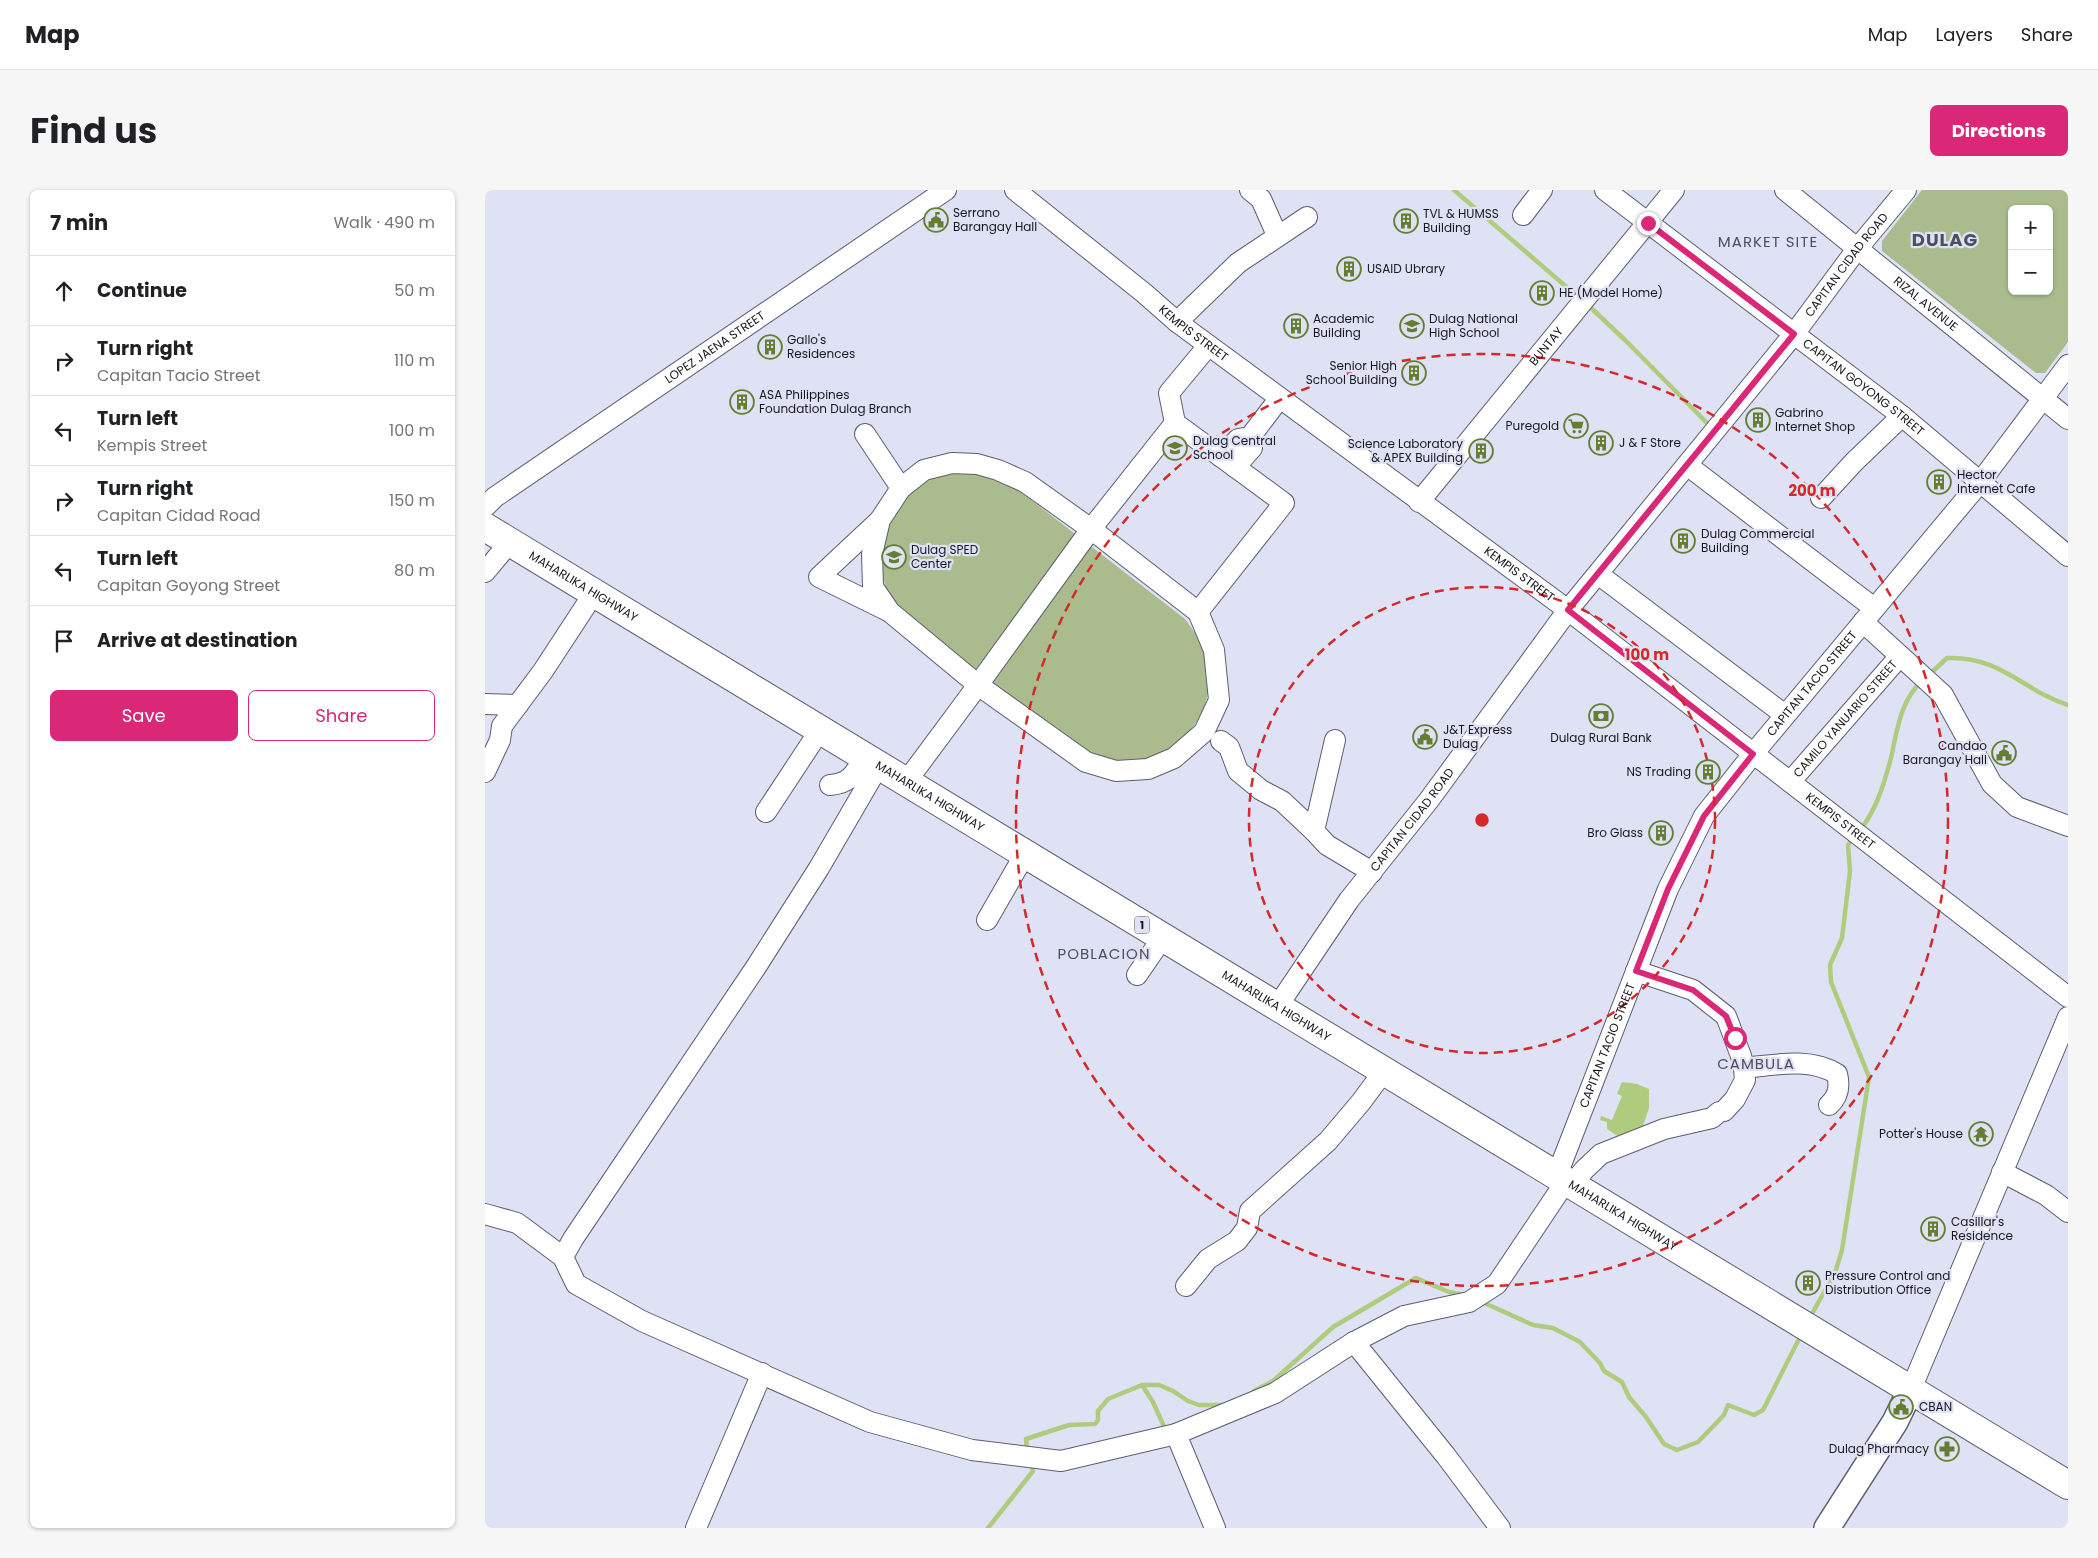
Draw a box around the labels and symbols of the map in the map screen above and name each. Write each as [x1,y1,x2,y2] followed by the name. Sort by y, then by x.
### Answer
[953,204,1037,235] place label: Serrano Barangay Hall
[1423,205,1499,236] place label: TVL & HUMSS Building
[923,207,949,233] public building icon: Serrano Barangay Hall
[1393,208,1419,234] building icon: TVL & HUMSS Building
[1801,209,1892,320] street label: CAPITAN CIDAD ROAD
[1637,212,1660,235] route end
[1912,227,1978,252] district label: DULAG
[1718,231,1818,252] district label: MARKET SITE
[1336,256,1362,282] building icon: USAID Ubrary
[1367,260,1445,277] place label: USAID Ubrary
[1890,272,1962,335] street label: RIZAL AVENUE
[1529,280,1555,306] building icon: HE (Model Home)
[1559,284,1663,301] place label: HE (Model Home)
[1155,301,1232,365] street label: KEMPIS STREET
[661,307,768,387] street label: LOPEZ JAENA STREET
[1313,310,1375,341] place label: Academic Building
[1429,310,1518,341] place label: Dulag National High School
[1283,313,1309,339] building icon: Academic Building
[1399,313,1425,339] school or university icon: Dulag National High School
[1525,323,1567,369] street label: BUNTAY
[787,331,855,362] place label: Gallo's Residences
[757,334,783,360] building icon: Gallo's Residences
[1799,334,1928,440] street label: CAPITAN GOYONG STREET
[1306,357,1397,388] place label: Senior High School Building
[1401,360,1427,386] building icon: Senior High School Building
[759,386,911,417] place label: ASA Philippines Foundation Dulag Branch
[729,389,755,415] building icon: ASA Philippines Foundation Dulag Branch
[1775,404,1855,435] place label: Gabrino Internet Shop
[1745,407,1771,433] building icon: Gabrino Internet Shop
[1563,413,1589,439] supermarket icon: Puregold
[1506,417,1559,434] place label: Puregold
[1588,430,1614,456] building icon: J & F Store
[1193,432,1276,463] place label: Dulag Central School
[1619,434,1681,451] place label: J & F Store
[1162,435,1188,461] school or university icon: Dulag Central School
[1348,435,1463,466] place label: Science Laboratory & APEX Building
[1468,438,1494,464] building icon: Science Laboratory & APEX Building
[1957,466,2035,497] place label: Hector Internet Cafe
[1926,469,1952,495] building icon: Hector Internet Cafe
[1788,480,1836,501] text: 200 m
[1701,525,1814,556] place label: Dulag Commercial Building
[1670,528,1696,554] building icon: Dulag Commercial Building
[911,541,978,572] place label: Dulag SPED Center
[1481,542,1559,606] street label: KEMPIS STREET
[881,544,907,570] school or university icon: Dulag SPED Center
[526,547,641,626] street label: MAHARLIKA HIGHWAY
[1762,626,1861,740] street label: CAPITAN TACIO STREET
[1625,644,1669,665] text: 100 m
[1789,656,1901,781] street label: CAMILO YANUARIO STREET
[1588,703,1614,729] bank icon: Dulag Rural Bank
[1443,721,1512,752] place label: J&T Express Dulag
[1412,724,1438,750] public building icon: J&T Express Dulag
[1550,729,1653,746] place label: Dulag Rural Bank
[1903,737,1987,768] place label: Candao Barangay Hall
[1991,740,2017,766] public building icon: Candao Barangay Hall
[872,756,988,835] street label: MAHARLIKA HIGHWAY
[1695,759,1721,785] building icon: NS Trading
[1626,763,1691,780] place label: NS Trading
[1366,764,1458,875] street label: CAPITAN CIDAD ROAD
[1802,788,1879,853] street label: KEMPIS STREET
[1473,811,1491,829] centre of rings
[1648,820,1674,846] building icon: Bro Glass
[1587,824,1643,841] place label: Bro Glass
[1135,916,1149,934] road number: 1
[1058,943,1150,964] district label: POBLACION
[1219,966,1334,1045] street label: MAHARLIKA HIGHWAY
[1575,980,1639,1110] street label: CAPITAN TACIO STREET
[1724,1027,1747,1050] route start
[1717,1053,1795,1074] district label: CAMBULA
[1968,1121,1994,1147] temple icon: Potter's House
[1879,1125,1963,1142] place label: Potter's House
[1565,1176,1681,1255] street label: MAHARLIKA HIGHWAY
[1951,1213,2013,1244] place label: Casillar's Residence
[1920,1216,1946,1242] building icon: Casillar's Residence
[1825,1267,1950,1298] place label: Pressure Control and Distribution Office
[1795,1270,1821,1296] building icon: Pressure Control and Distribution Office
[1888,1394,1914,1420] public building icon: CBAN
[1919,1398,1952,1415] place label: CBAN
[1934,1436,1960,1462] pharmacy icon: Dulag Pharmacy
[1829,1440,1929,1457] place label: Dulag Pharmacy

